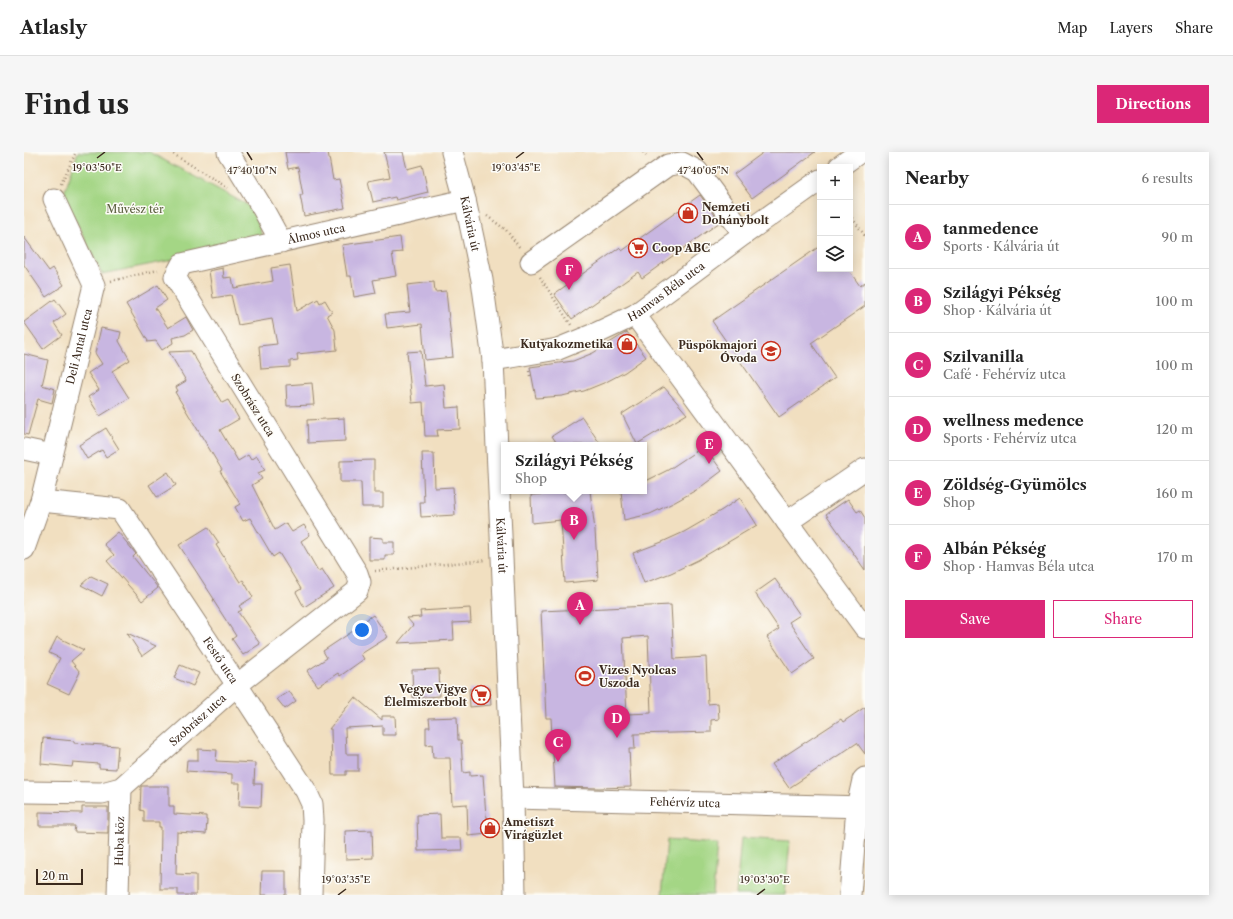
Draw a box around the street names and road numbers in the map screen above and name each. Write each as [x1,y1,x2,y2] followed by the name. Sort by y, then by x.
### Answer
[457,195,483,253] street label: Kálvária út
[285,220,346,247] street label: Álmos utca
[625,259,708,324] street label: Hamvas Béla utca
[63,307,95,386] street label: Deli Antal utca
[228,371,278,439] street label: Szobrász utca
[493,517,510,574] street label: Kálvária út
[200,634,241,687] street label: Festő utca
[166,691,229,749] street label: Szobrász utca
[649,794,721,810] street label: Fehérvíz utca
[112,816,127,866] street label: Huba köz

